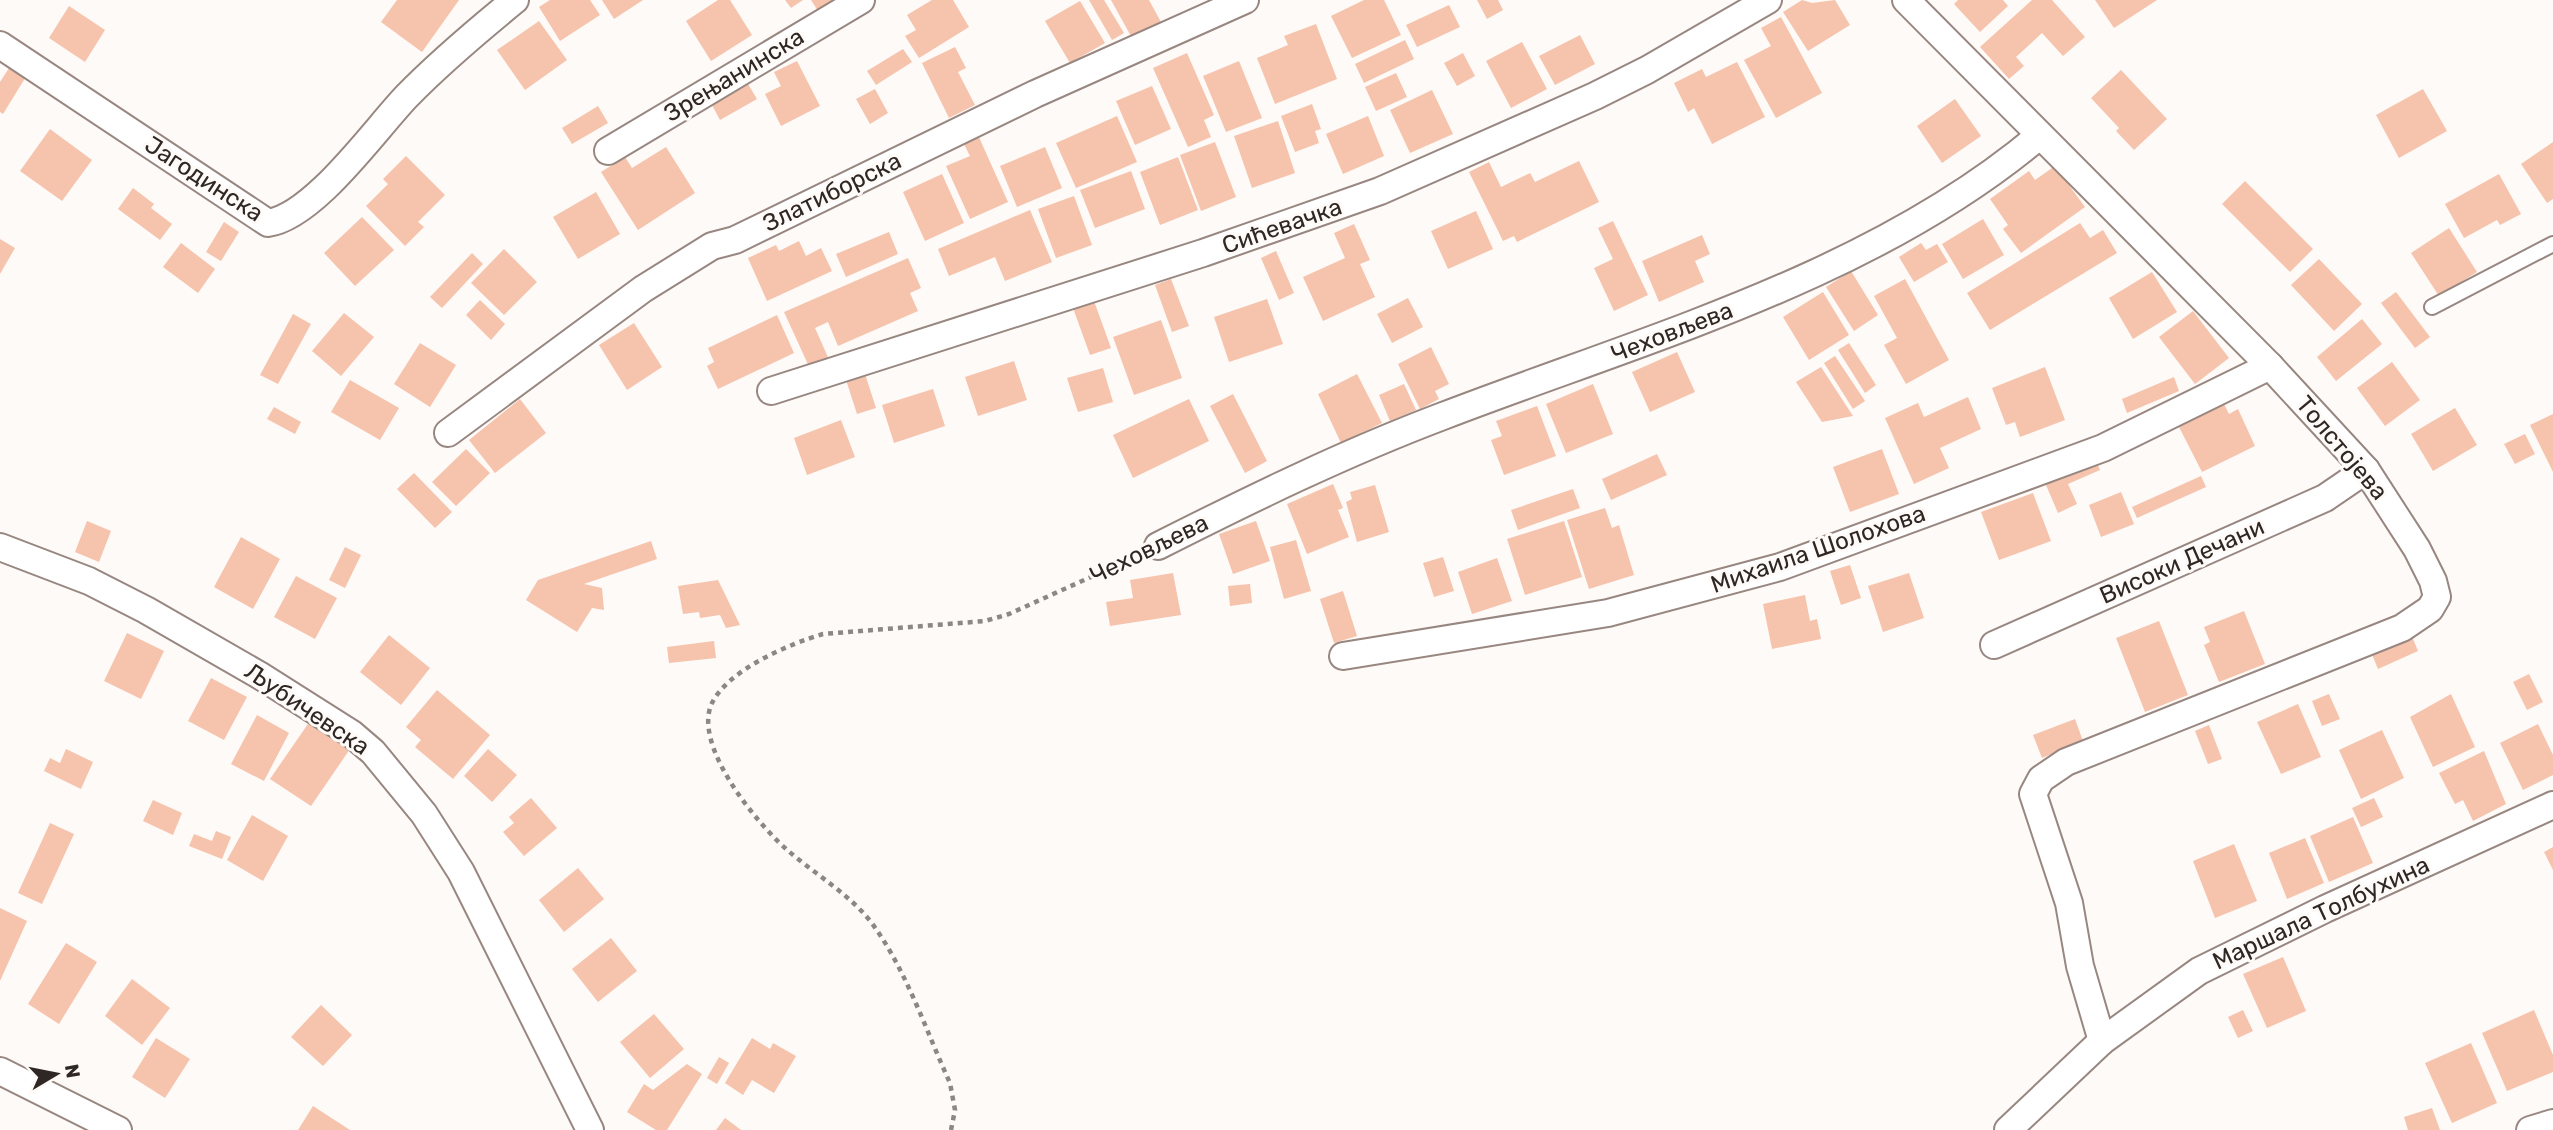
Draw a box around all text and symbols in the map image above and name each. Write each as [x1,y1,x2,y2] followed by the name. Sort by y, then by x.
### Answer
[659,22,809,128] street label: Зрењанинска
[140,130,268,228] street label: Јагодинска
[758,146,906,238] street label: Златиборска
[1218,192,1346,260] street label: Сићевачка
[1607,296,1737,368] street label: Чеховљева
[2290,390,2394,506] street label: Толстојева
[1707,499,1929,599] street label: Михаила Шолохова
[1085,508,1213,590] street label: Чеховљева
[2095,512,2269,610] street label: Високи Дечани
[239,657,375,761] street label: Љубичевска
[2208,851,2434,975] street label: Маршала Толбухина
[21,1039,91,1109] north arrow
[60,1062,85,1080] text: N

